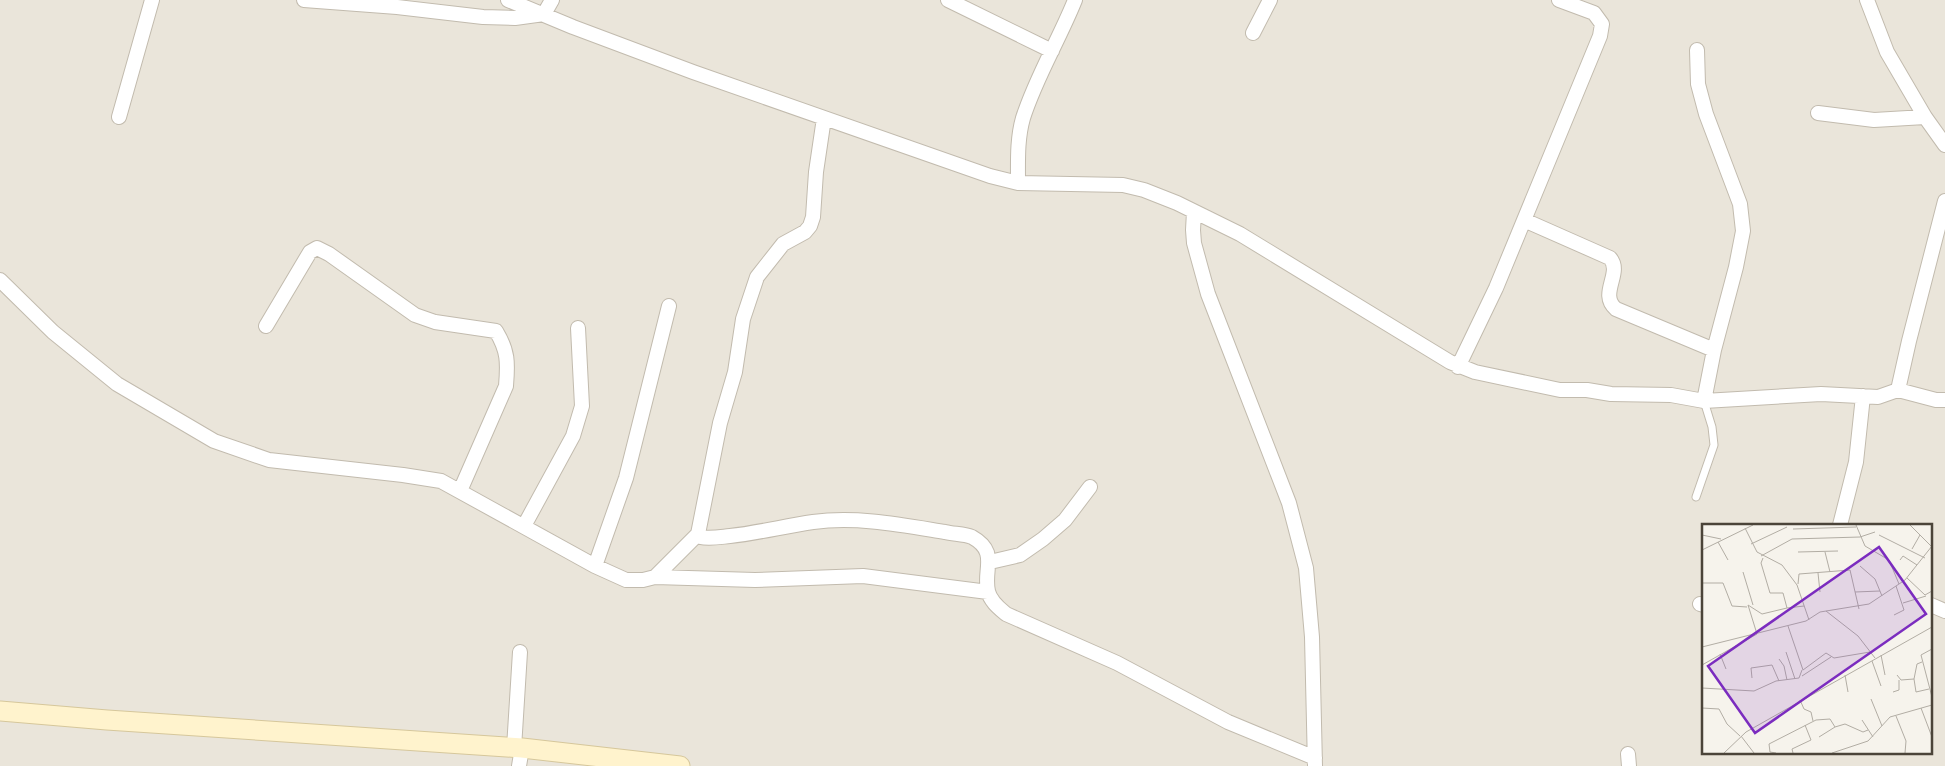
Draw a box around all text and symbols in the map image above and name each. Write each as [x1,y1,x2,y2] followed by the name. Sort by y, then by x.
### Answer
[1702,524,1932,754] inset map

